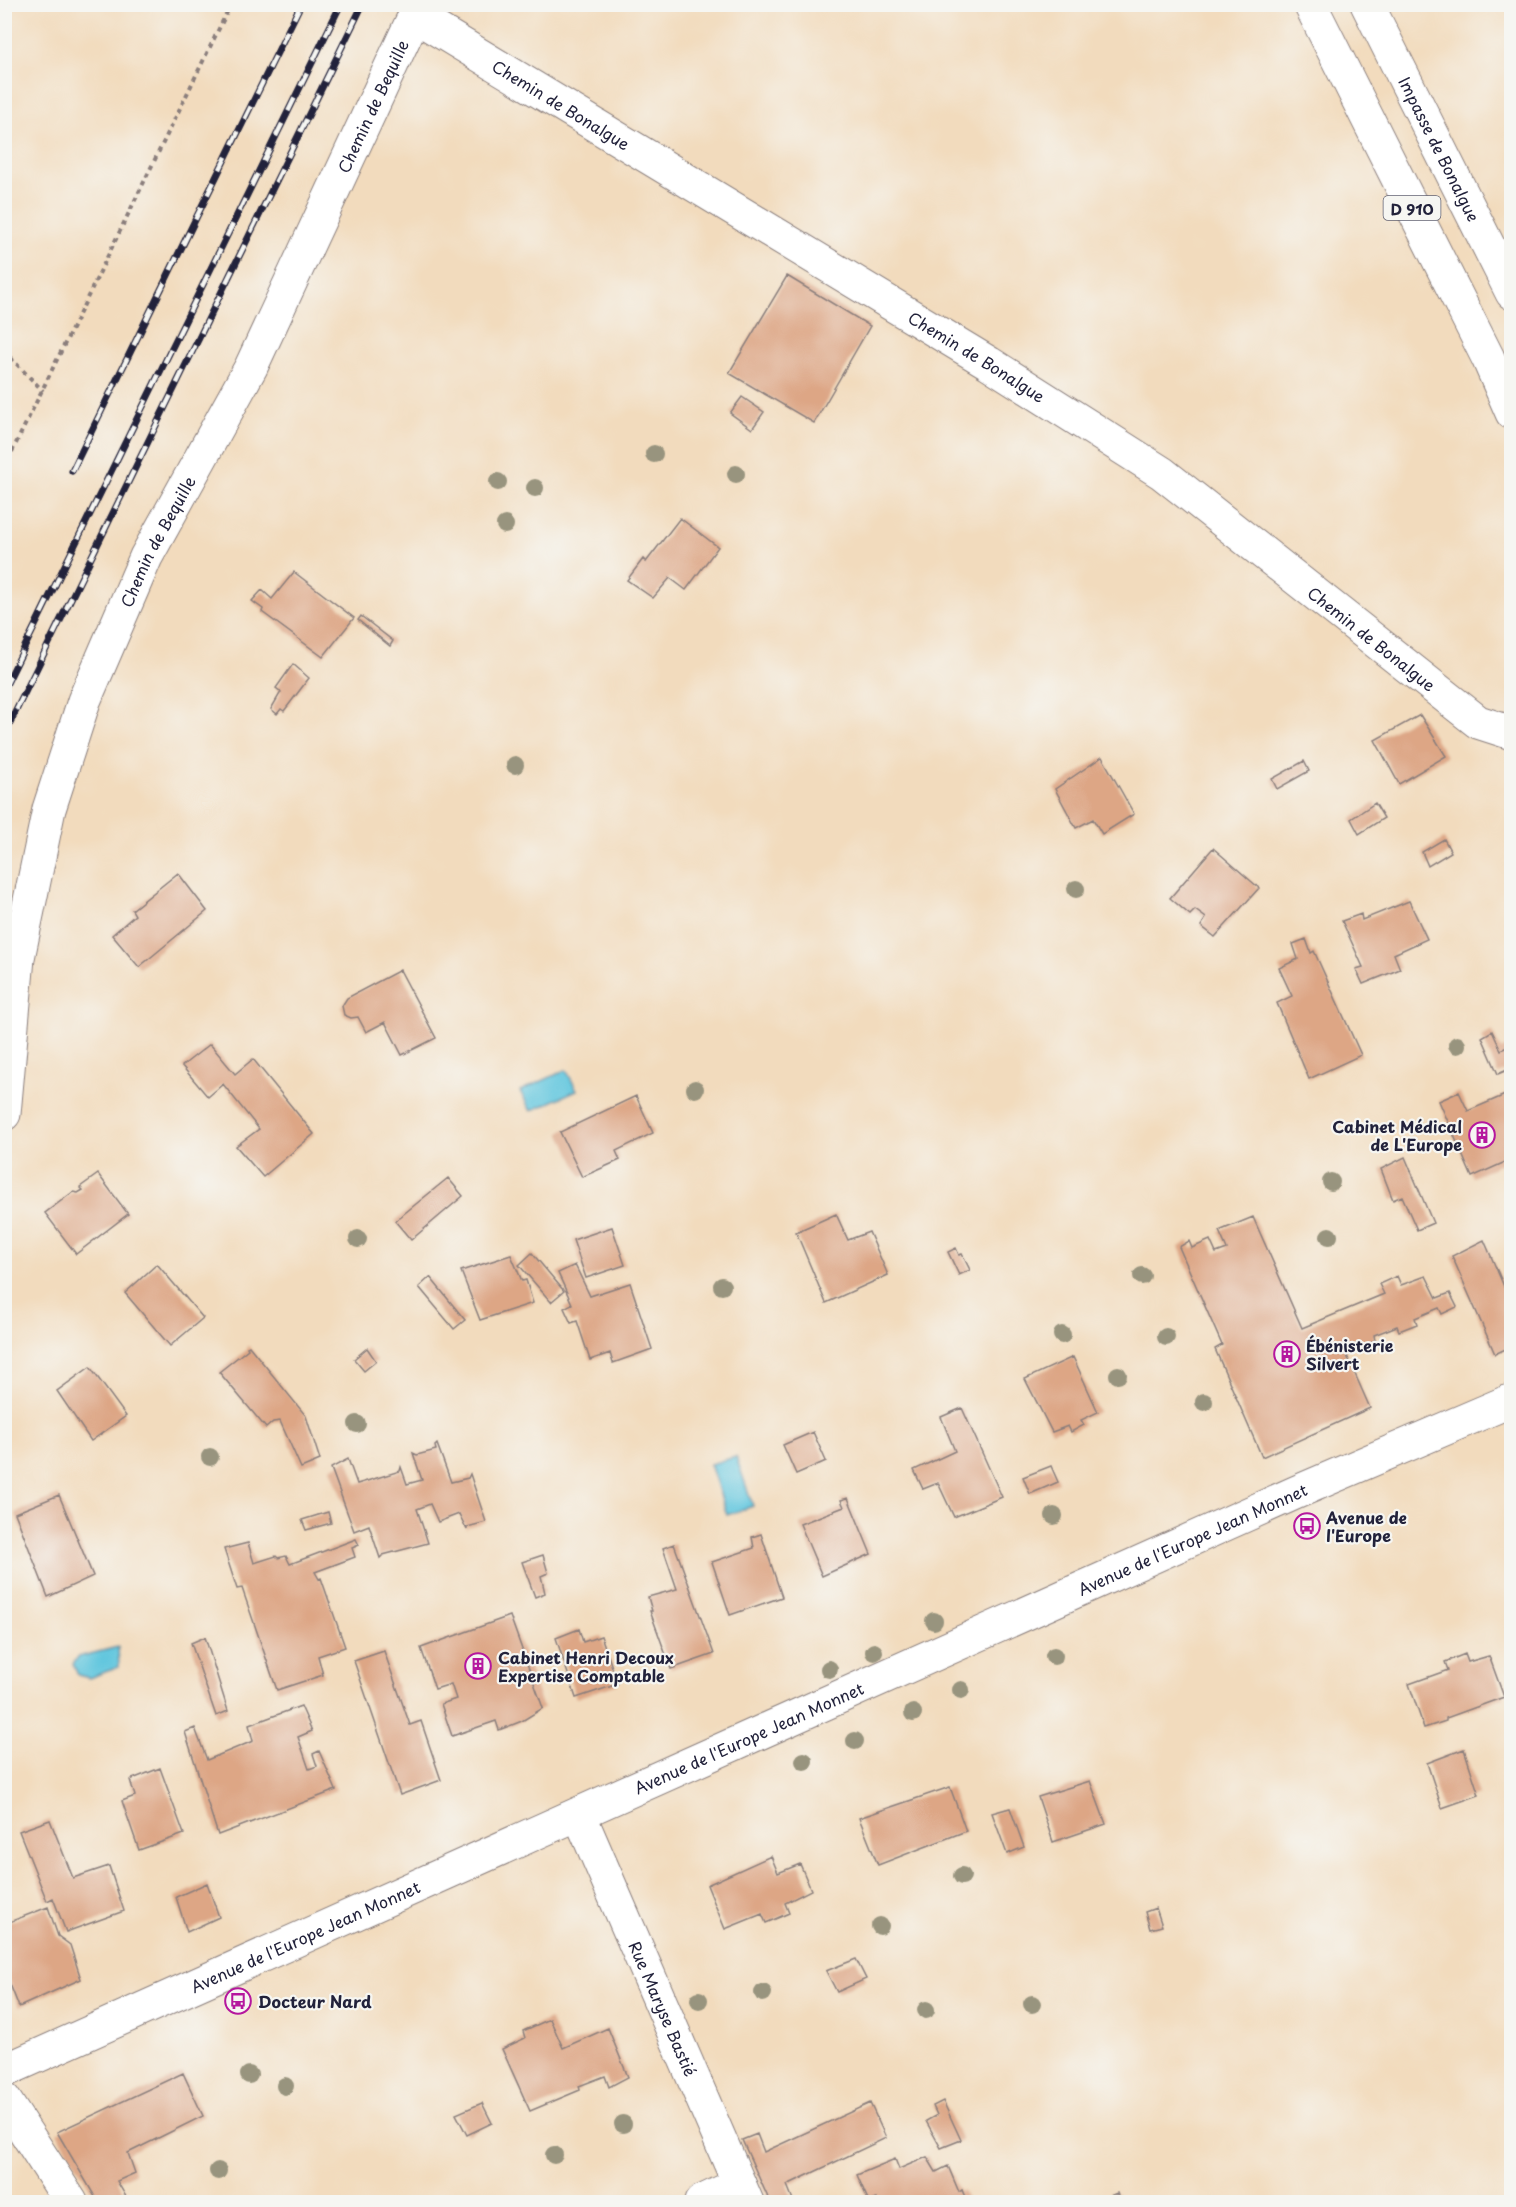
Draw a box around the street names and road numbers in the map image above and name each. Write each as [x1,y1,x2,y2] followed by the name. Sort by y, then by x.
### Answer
[331,35,414,177] street label: Chemin de Bequille
[488,54,635,155] street label: Chemin de Bonalgue
[1393,72,1486,225] street label: Impasse de Bonalgue
[1384,196,1440,220] road number: D 910
[904,305,1050,408] street label: Chemin de Bonalgue
[114,471,201,611] street label: Chemin de Bequille
[1303,580,1441,696] street label: Chemin de Bonalgue
[1074,1477,1311,1601] street label: Avenue de l'Europe Jean Monnet
[630,1675,868,1799] street label: Avenue de l'Europe Jean Monnet
[187,1874,424,1998] street label: Avenue de l'Europe Jean Monnet
[623,1937,703,2080] street label: Rue Maryse Bastié

